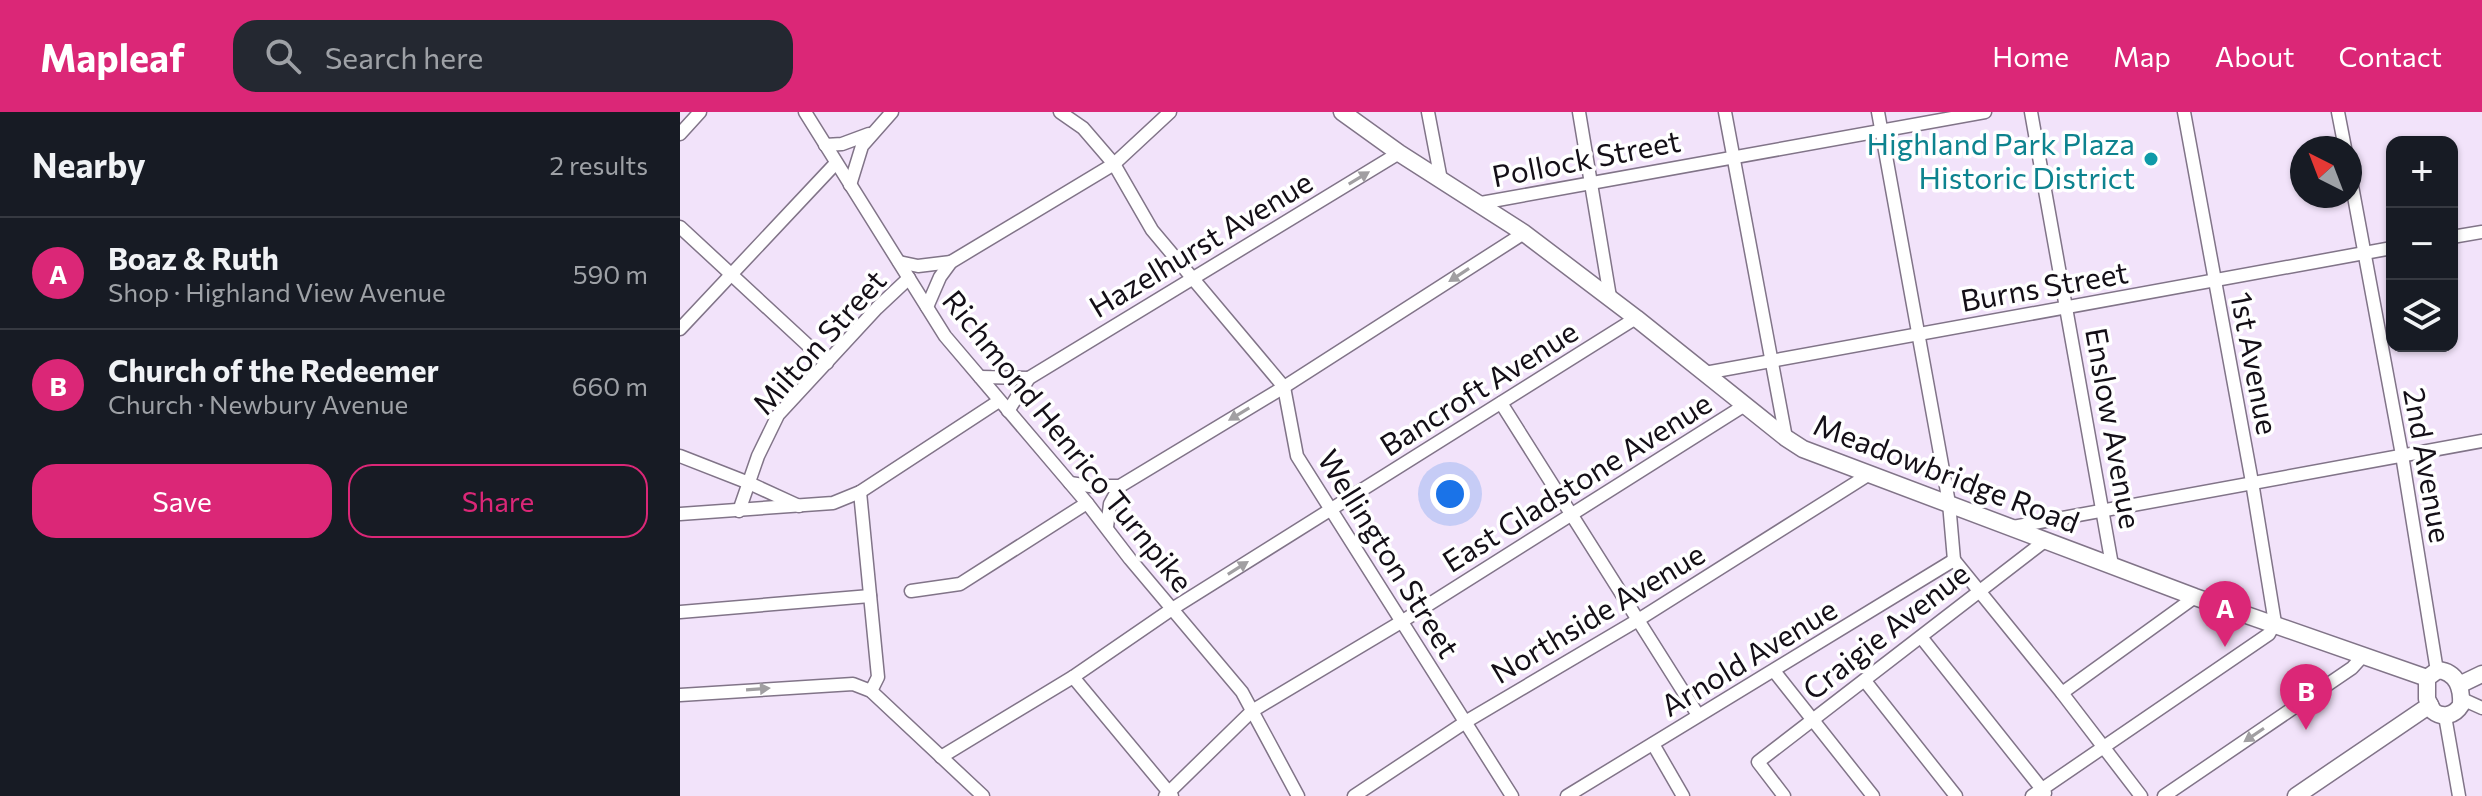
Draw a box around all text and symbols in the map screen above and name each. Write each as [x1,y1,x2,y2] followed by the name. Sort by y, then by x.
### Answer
[233,20,793,92] search box
[40,33,185,80] text: Mapleaf
[261,34,305,78] icon: search
[325,38,483,75] text: Search here
[1992,39,2069,73] text: Home
[2113,39,2171,73] text: Map
[2215,39,2295,73] text: About
[2339,39,2442,73] text: Contact
[1489,121,1683,193] street label: Pollock Street
[1867,124,2135,195] place label: Highland Park Plaza Historic District
[2290,136,2362,208] north arrow
[2386,136,2458,352] map controls
[2386,136,2458,208] button: +
[32,143,146,185] text: Nearby
[550,149,648,180] text: 2 results
[2142,150,2160,168] marker: Highland Park Plaza Historic District
[1082,162,1318,324] street label: Hazelhurst Avenue
[1348,170,1369,185] one-way arrow
[2386,208,2458,280] button: −
[108,239,279,276] text: Boaz & Ruth
[1957,252,2131,318] street label: Burns Street
[49,258,67,289] text: A
[573,258,648,289] text: 590 m
[743,261,893,421] street label: Milton Street
[1448,267,1469,282] one-way arrow
[108,276,446,307] text: Shop · Highland View Avenue
[2386,280,2458,352] button: layers
[936,282,1202,598] street label: Richmond Henrico Turnpike
[2224,289,2288,437] street label: 1st Avenue
[1372,311,1584,463] street label: Bancroft Avenue
[2079,325,2151,531] street label: Enslow Avenue
[108,351,439,388] text: Church of the Redeemer
[49,370,67,401] text: B
[572,370,648,401] text: 660 m
[1435,383,1717,579] street label: East Gladstone Avenue
[2397,385,2461,545] street label: 2nd Avenue
[108,388,408,419] text: Church · Newbury Avenue
[1809,404,2085,540] street label: Meadowbridge Road
[1228,407,1250,421] one-way arrow
[1311,442,1469,664] street label: Wellington Street
[32,464,332,538] button: Save
[348,464,648,538] button: Share
[1430,474,1470,514] your location
[1484,534,1710,690] street label: Northside Avenue
[1794,553,1976,707] street label: Craigie Avenue
[1227,561,1249,575] one-way arrow
[2199,581,2251,647] pin: A
[1653,589,1843,723] street label: Arnold Avenue
[2280,664,2332,730] pin: B
[746,682,771,695] one-way arrow
[2243,727,2264,742] one-way arrow

